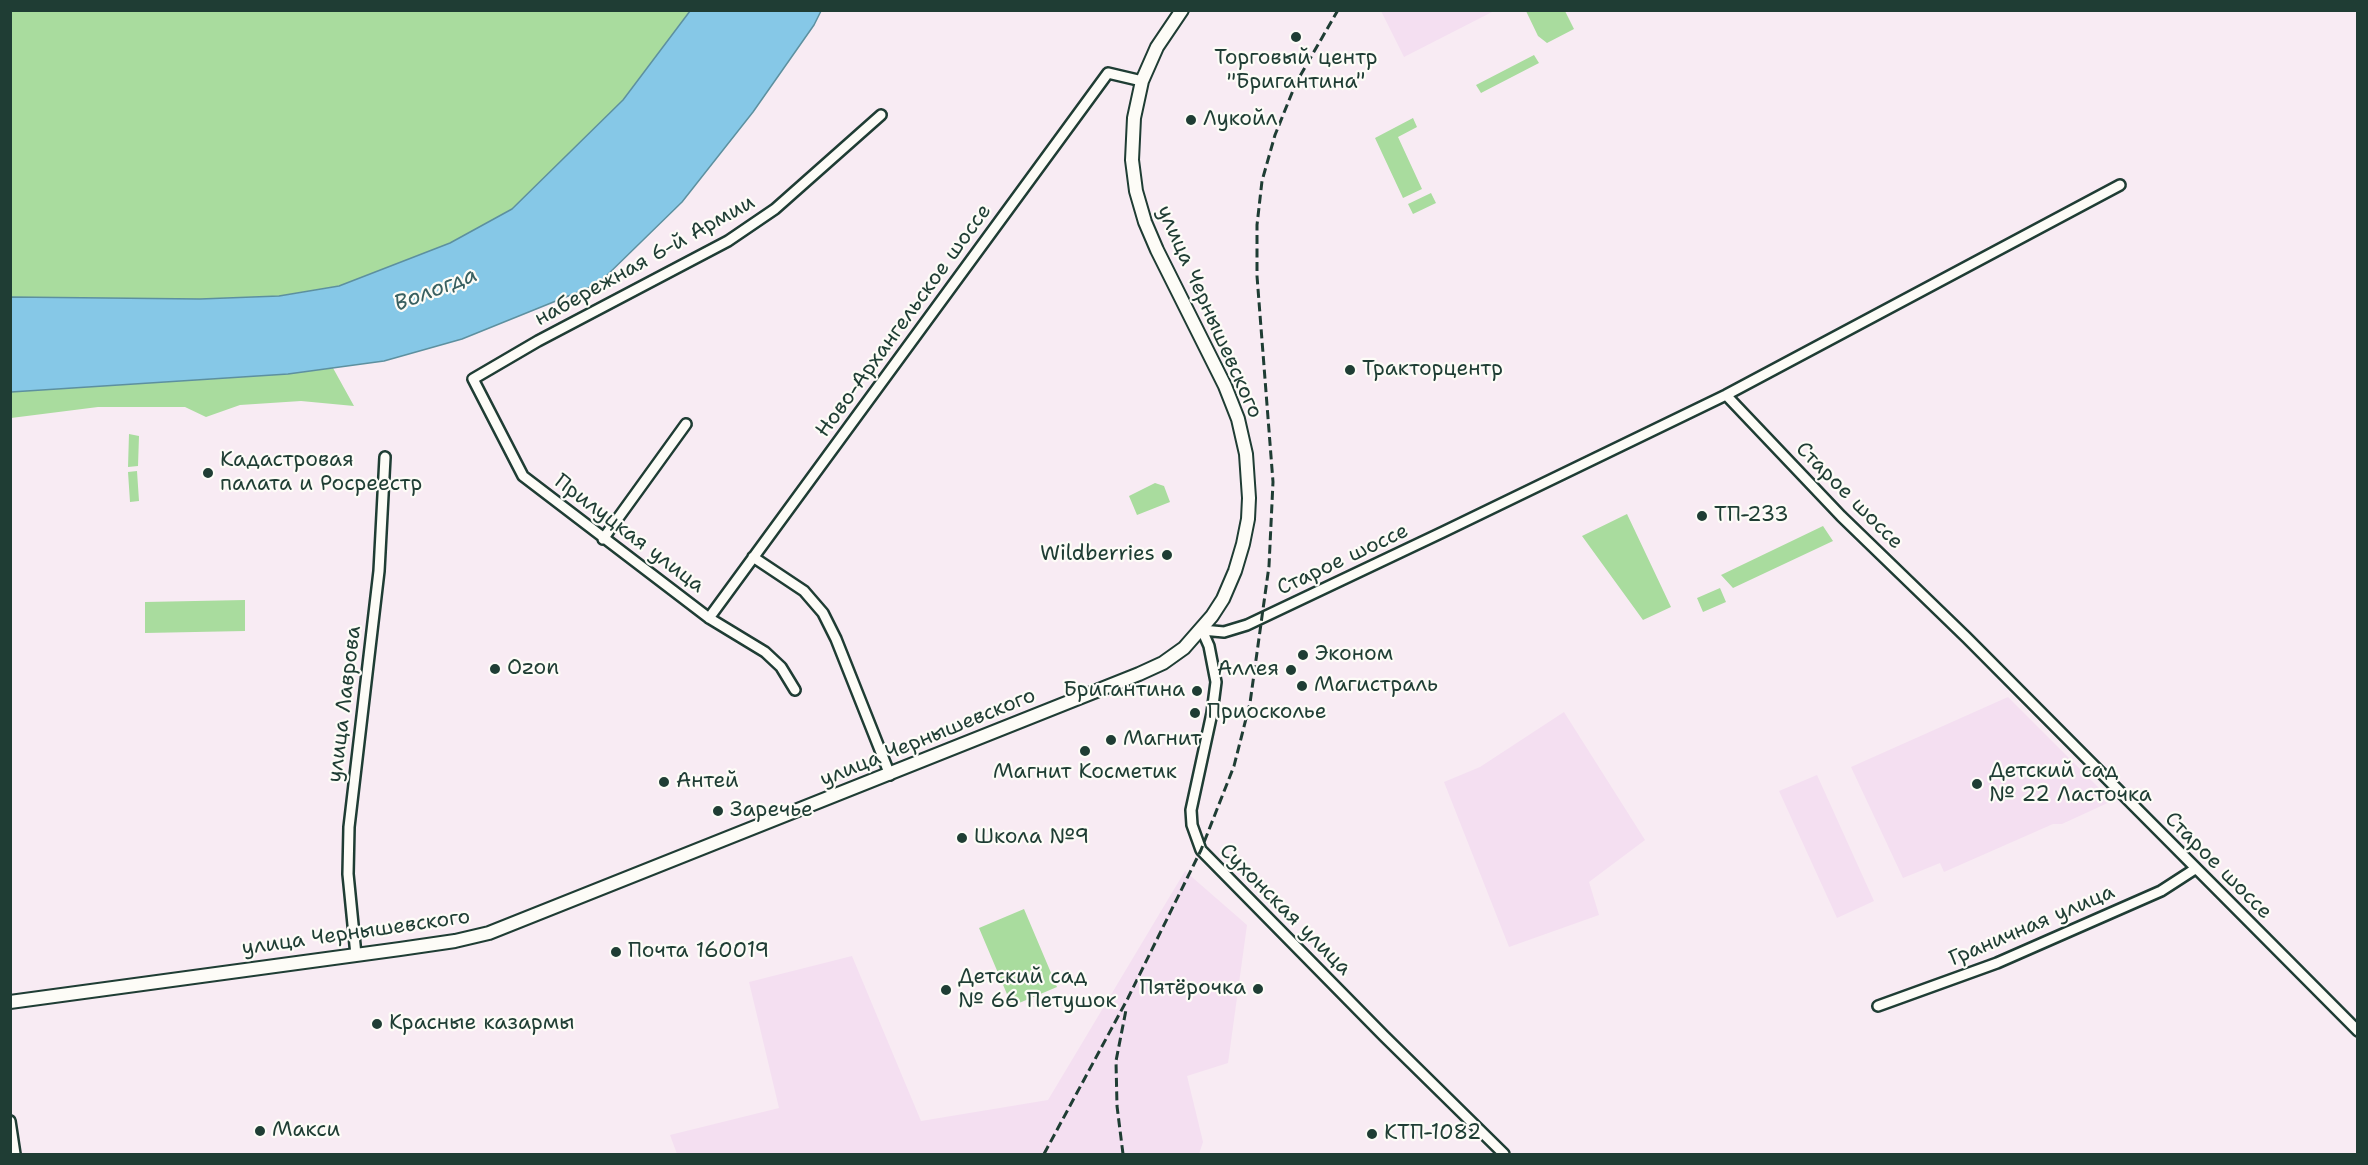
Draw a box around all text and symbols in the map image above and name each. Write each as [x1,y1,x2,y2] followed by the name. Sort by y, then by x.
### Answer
[1289,30,1303,44] marker: Торговый центр "Бригантина"
[1214,46,1378,96] place label: Торговый центр "Бригантина"
[1203,107,1277,133] place label: Лукойл
[1184,113,1198,127] marker: Лукойл
[531,190,759,332] street label: набережная 6-й Армии
[811,199,997,443] street label: Ново-Архангельское шоссе
[1151,202,1267,422] street label: улица Чернышевского
[391,262,481,318] water label: Вологда
[1362,357,1503,383] place label: Тракторцентр
[1343,363,1357,377] marker: Тракторцентр
[1790,437,1908,555] street label: Старое шоссе
[220,448,422,498] place label: Кадастровая палата и Росреестр
[201,466,215,480] marker: Кадастровая палата и Росреестр
[549,469,709,599] street label: Прилуцкая улица
[1714,503,1789,529] place label: ТП-233
[1695,509,1709,523] marker: ТП-233
[1273,519,1413,601] street label: Старое шоссе
[1040,542,1155,568] place label: Wildberries
[1160,548,1174,562] marker: Wildberries
[323,624,367,784] street label: улица Лаврова
[1315,642,1393,668] place label: Эконом
[1296,648,1310,662] marker: Эконом
[507,656,559,682] place label: Ozon
[1217,657,1279,683] place label: Аллея
[488,662,502,676] marker: Ozon
[1284,663,1298,677] marker: Аллея
[1314,673,1438,699] place label: Магистраль
[1063,678,1185,704] place label: Бригантина
[1295,679,1309,693] marker: Магистраль
[817,683,1039,793] street label: улица Чернышевского
[1190,684,1204,698] marker: Бригантина
[1207,700,1327,726] place label: Приосколье
[1188,706,1202,720] marker: Приосколье
[1123,727,1201,753] place label: Магнит
[1104,733,1118,747] marker: Магнит
[1078,744,1092,758] marker: Магнит Косметик
[1989,759,2152,809] place label: Детский сад № 22 Ласточка
[993,760,1177,786] place label: Магнит Косметик
[676,769,739,795] place label: Антей
[657,775,671,789] marker: Антей
[1970,777,1984,791] marker: Детский сад № 22 Ласточка
[730,798,813,824] place label: Заречье
[711,804,725,818] marker: Заречье
[2159,807,2277,925] street label: Старое шоссе
[974,825,1089,851] place label: Школа №9
[955,831,969,845] marker: Школа №9
[1214,839,1356,981] street label: Сухонская улица
[1945,880,2119,972] street label: Граничная улица
[240,905,472,961] street label: улица Чернышевского
[628,939,769,965] place label: Почта 160019
[609,945,623,959] marker: Почта 160019
[958,965,1117,1015] place label: Детский сад № 66 Петушок
[1140,976,1246,1002] place label: Пятёрочка
[1251,982,1265,996] marker: Пятёрочка
[939,983,953,997] marker: Детский сад № 66 Петушок
[389,1011,574,1037] place label: Красные казармы
[370,1017,384,1031] marker: Красные казармы
[272,1118,340,1144] place label: Макси
[1384,1121,1482,1147] place label: КТП-1082
[253,1124,267,1138] marker: Макси
[1365,1127,1379,1141] marker: КТП-1082

